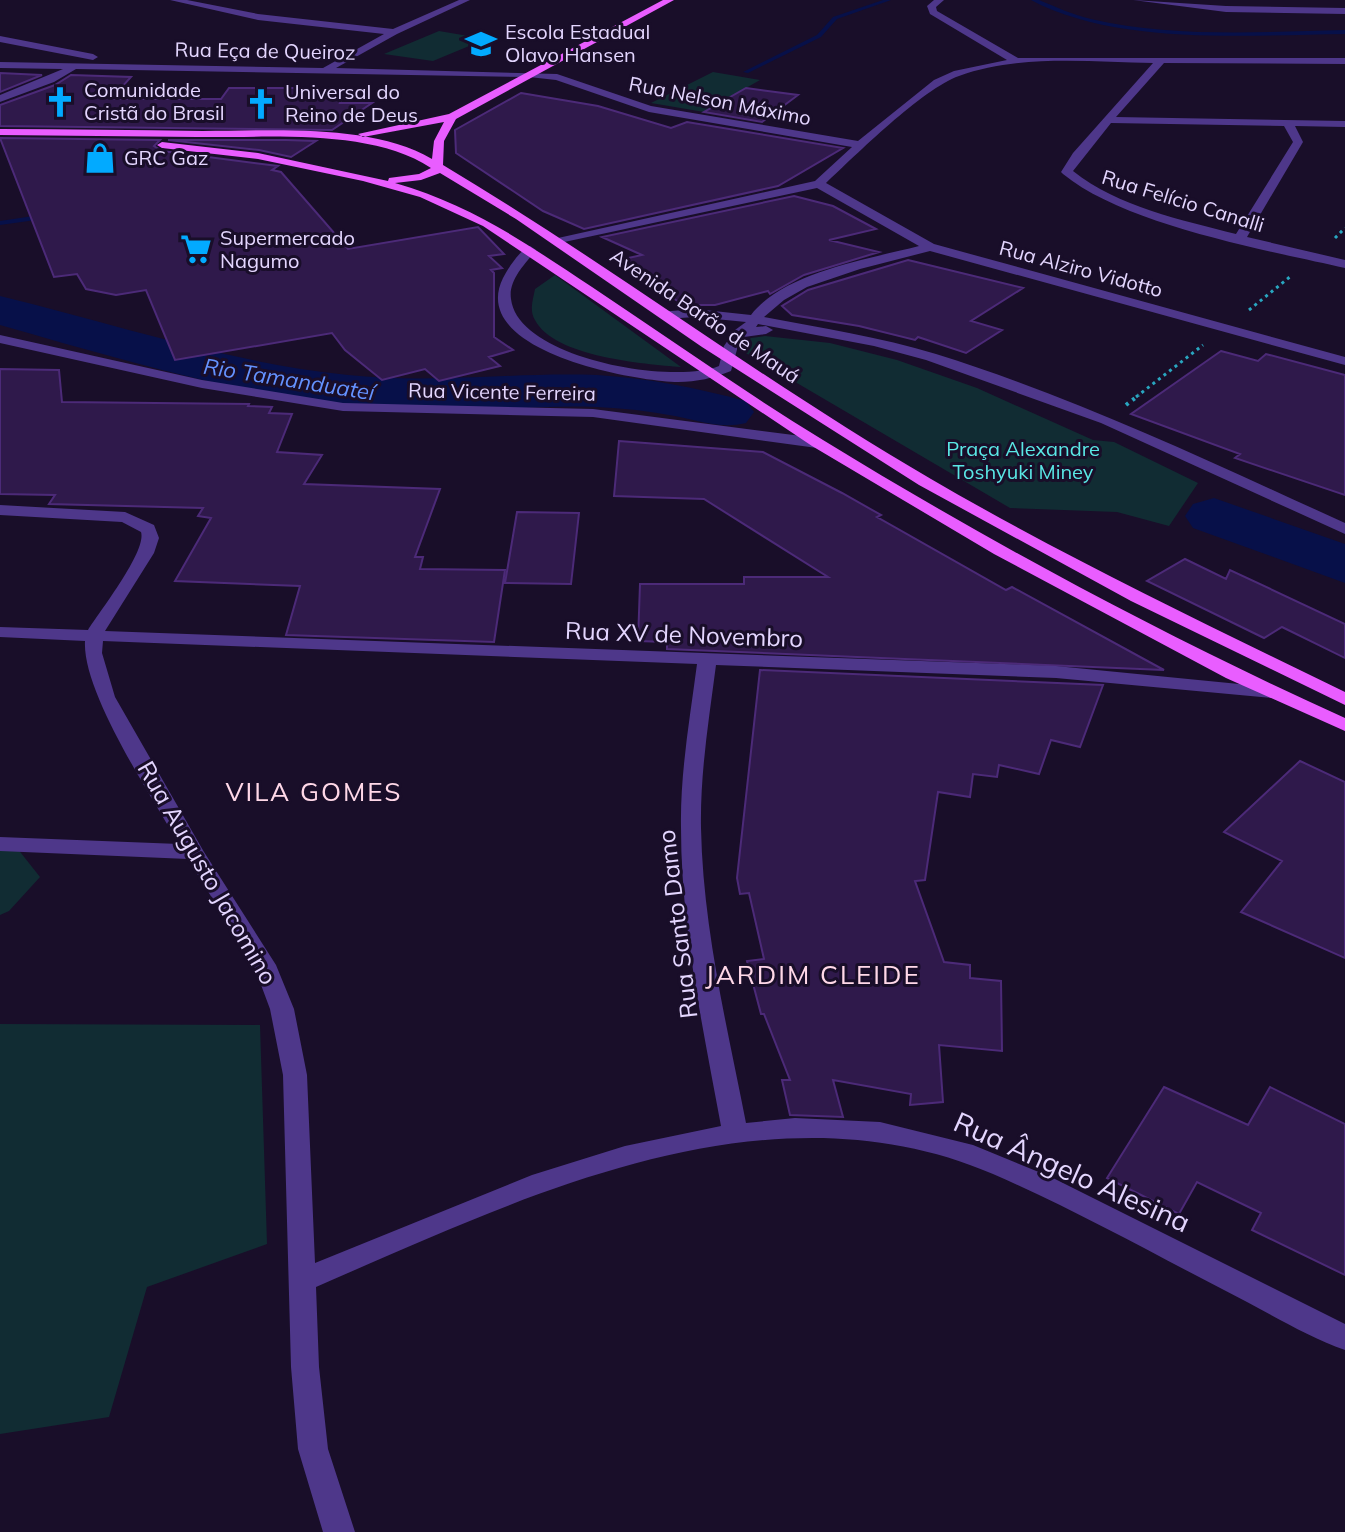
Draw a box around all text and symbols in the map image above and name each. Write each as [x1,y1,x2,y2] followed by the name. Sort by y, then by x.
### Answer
[505,19,650,67] place label: Escola Estadual Olavo Hansen
[464,27,498,61] school or university icon: Escola Estadual Olavo Hansen
[174,36,356,65] street label: Rua Eça de Queiroz
[627,71,813,130] street label: Rua Nelson Máximo
[84,77,225,125] place label: Comunidade Cristã do Brasil
[285,79,418,127] place label: Universal do Reino de Deus
[43,85,77,119] church icon: Comunidade Cristã do Brasil
[244,87,278,121] church icon: Universal do Reino de Deus
[83,141,117,175] shop icon: GRC Gaz
[124,145,208,170] place label: GRC Gaz
[1099,164,1267,237] street label: Rua Felício Canalli
[220,225,355,273] place label: Supermercado Nagumo
[179,232,213,266] supermarket icon: Supermercado Nagumo
[997,235,1166,302] street label: Rua Alziro Vidotto
[606,243,805,388] street label: Avenida Barão de Mauá
[201,352,379,407] water label: Rio Tamanduateí
[408,377,596,406] street label: Rua Vicente Ferreira
[946,436,1100,484] park label: Praça Alexandre Toshyuki Miney
[565,615,803,653] street label: Rua XV de Novembro
[132,755,284,990] street label: Rua Augusto Jacomino
[225,775,403,808] district label: VILA GOMES
[651,828,703,1020] street label: Rua Santo Damo
[705,958,921,991] district label: JARDIM CLEIDE
[949,1104,1196,1239] street label: Rua Ângelo Alesina

